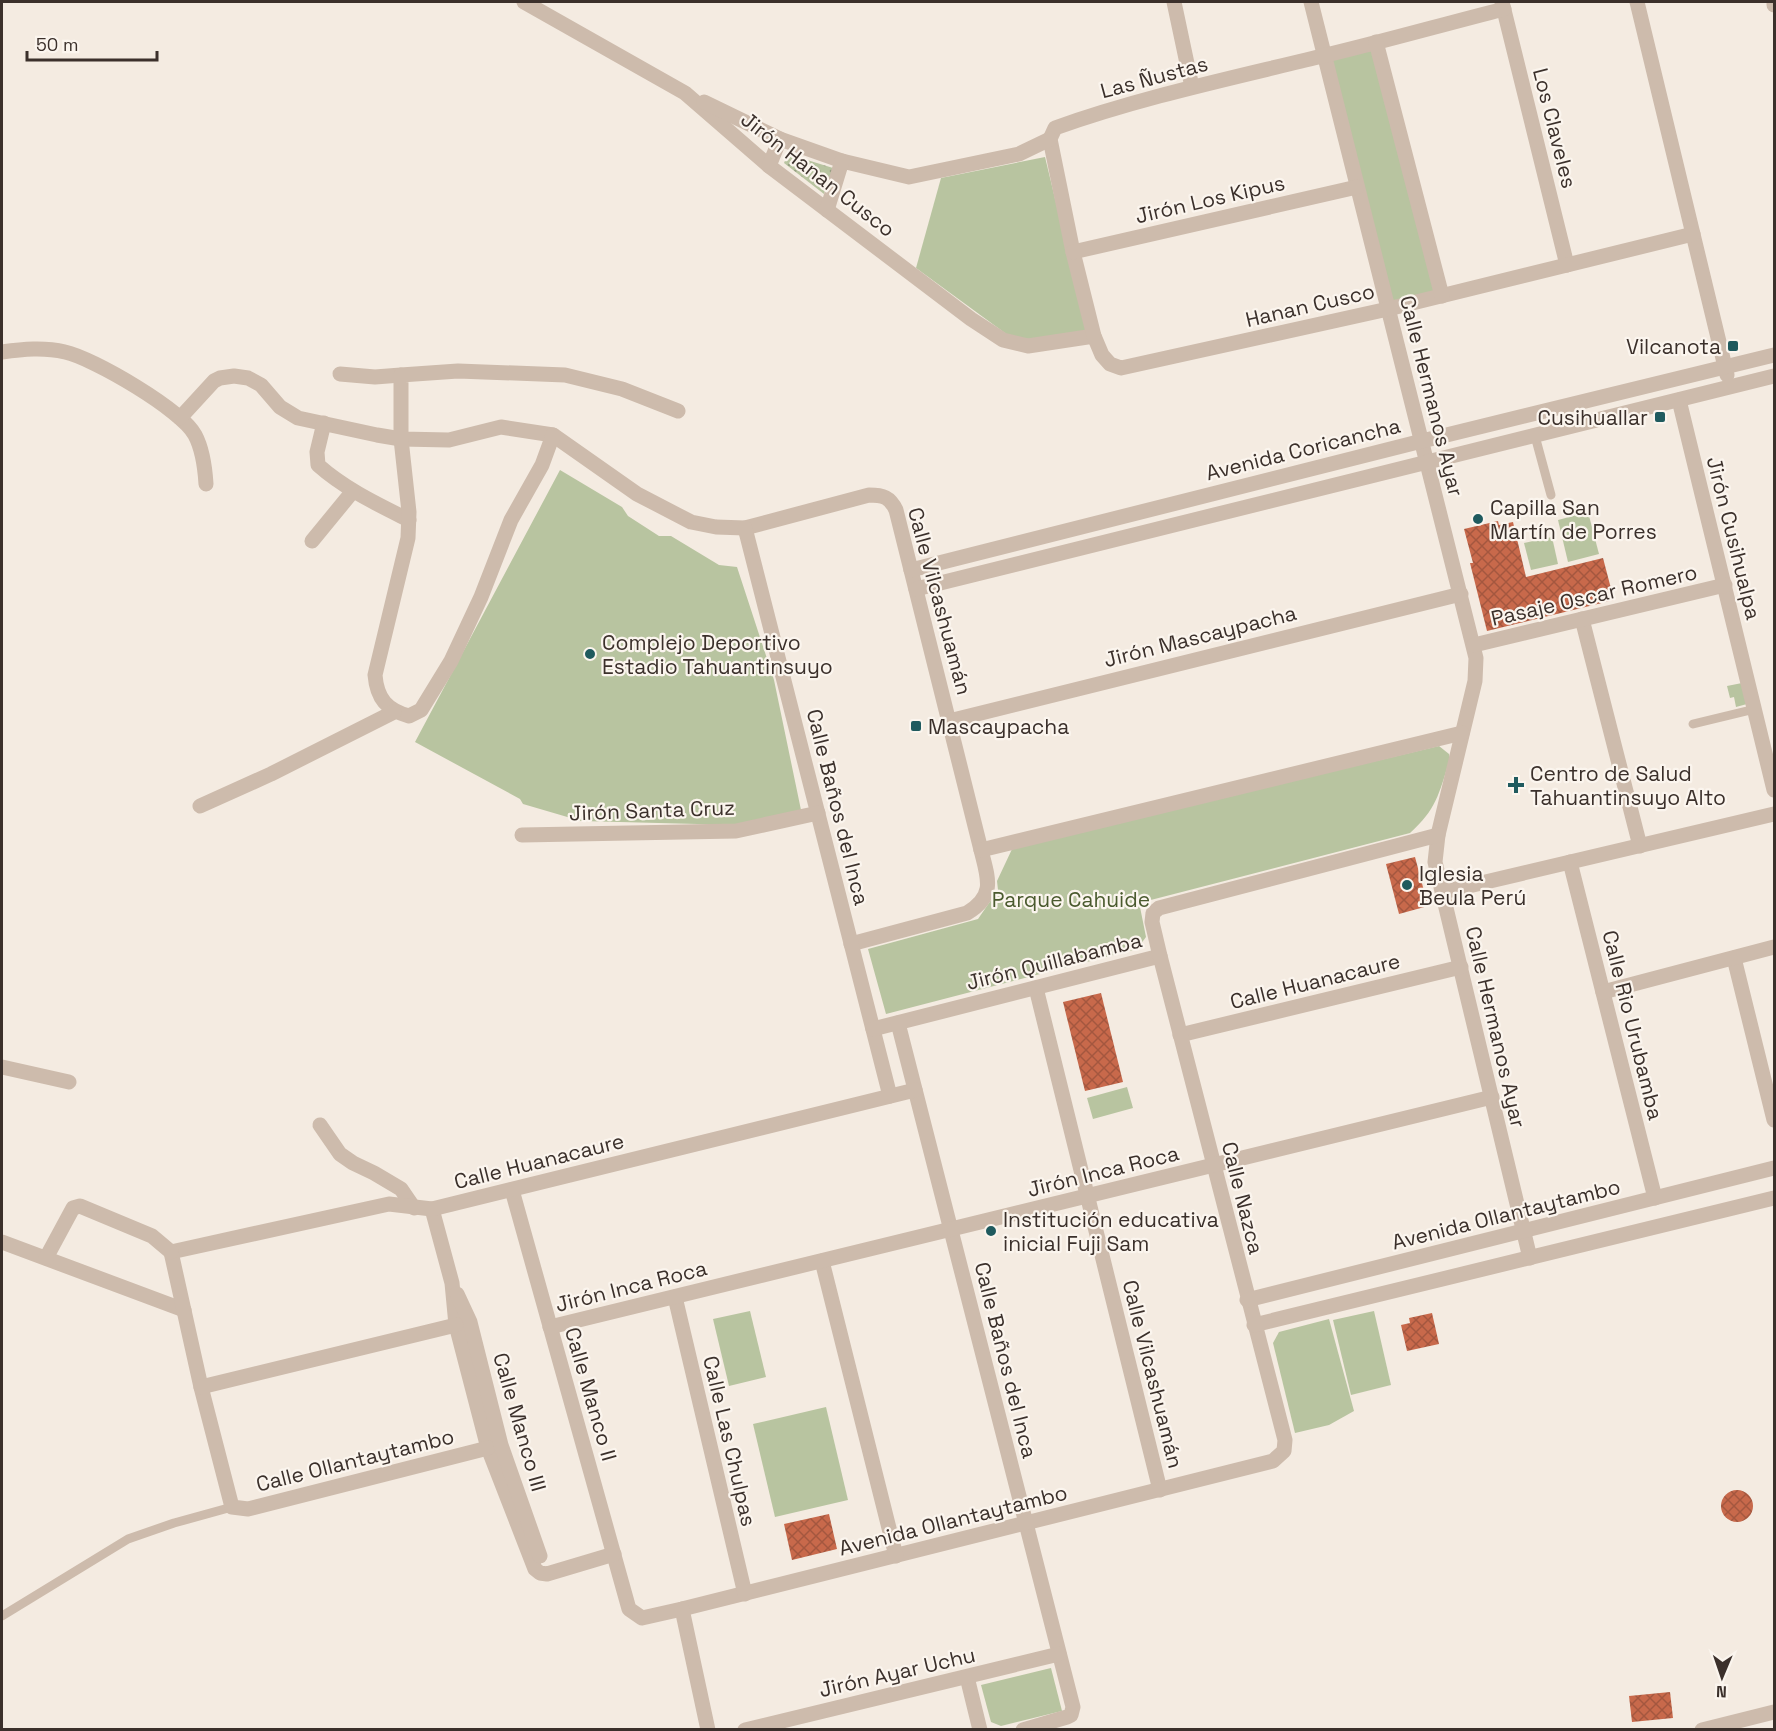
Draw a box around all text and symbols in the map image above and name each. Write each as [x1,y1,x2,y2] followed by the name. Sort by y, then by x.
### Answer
[27,24,158,62] scale bar
[36,33,78,56] text: 50 m
[1097,50,1211,104] street label: Las Ñustas
[1527,65,1583,191] street label: Los Claveles
[735,105,901,243] street label: Jirón Hanan Cusco
[1133,169,1287,229] street label: Jirón Los Kipus
[1243,277,1377,333] street label: Hanan Cusco
[1394,293,1470,499] street label: Calle Hermanos Ayar
[1626,333,1721,360] place label: Vilcanota
[1726,339,1740,353] marker: Vilcanota
[1538,404,1648,431] place label: Cusihuallar
[1653,410,1667,424] marker: Cusihuallar
[1203,412,1403,486] street label: Avenida Coricancha
[1701,454,1767,622] street label: Jirón Cusihualpa
[1490,494,1657,545] place label: Capilla San Martín de Porres
[902,504,978,698] street label: Calle Vilcashuamán
[1471,512,1485,526] marker: Capilla San Martín de Porres
[1488,558,1700,632] street label: Pasaje Oscar Romero
[1101,599,1299,673] street label: Jirón Mascaypacha
[602,629,833,680] place label: Complejo Deportivo Estadio Tahuantinsuyo
[583,647,597,661] marker: Complejo Deportivo Estadio Tahuantinsuyo
[801,706,875,908] street label: Calle Baños del Inca
[928,713,1069,740] place label: Mascaypacha
[909,719,923,733] marker: Mascaypacha
[1530,760,1726,811] place label: Centro de Salud Tahuantinsuyo Alto
[1507,776,1525,794] marker: Centro de Salud Tahuantinsuyo Alto
[568,794,736,826] street label: Jirón Santa Cruz
[1419,860,1526,911] place label: Iglesia Beula Perú
[1400,878,1414,892] marker: Iglesia Beula Perú
[992,886,1150,913] park label: Parque Cahuide
[1460,924,1532,1130] street label: Calle Hermanos Ayar
[963,926,1145,996] street label: Jirón Quillabamba
[1596,927,1670,1123] street label: Calle Rio Urubamba
[1227,947,1403,1015] street label: Calle Huanacaure
[451,1127,627,1195] street label: Calle Huanacaure
[1024,1139,1182,1203] street label: Jirón Inca Roca
[1216,1139,1270,1257] street label: Calle Nazca
[1389,1173,1623,1255] street label: Avenida Ollantaytambo
[1003,1206,1219,1257] place label: Institución educativa inicial Fuji Sam
[984,1224,998,1238] marker: Institución educativa inicial Fuji Sam
[552,1254,710,1318] street label: Jirón Inca Roca
[969,1259,1043,1461] street label: Calle Baños del Inca
[1117,1277,1189,1471] street label: Calle Vilcashuamán
[559,1324,623,1464] street label: Calle Manco II
[487,1350,553,1494] street label: Calle Manco III
[697,1353,763,1529] street label: Calle Las Chulpas
[253,1422,457,1498] street label: Calle Ollantaytambo
[836,1479,1070,1561] street label: Avenida Ollantaytambo
[816,1641,978,1703] street label: Jirón Ayar Uchu
[1692,1647,1752,1707] north arrow
[1716,1681,1727,1702] text: N

